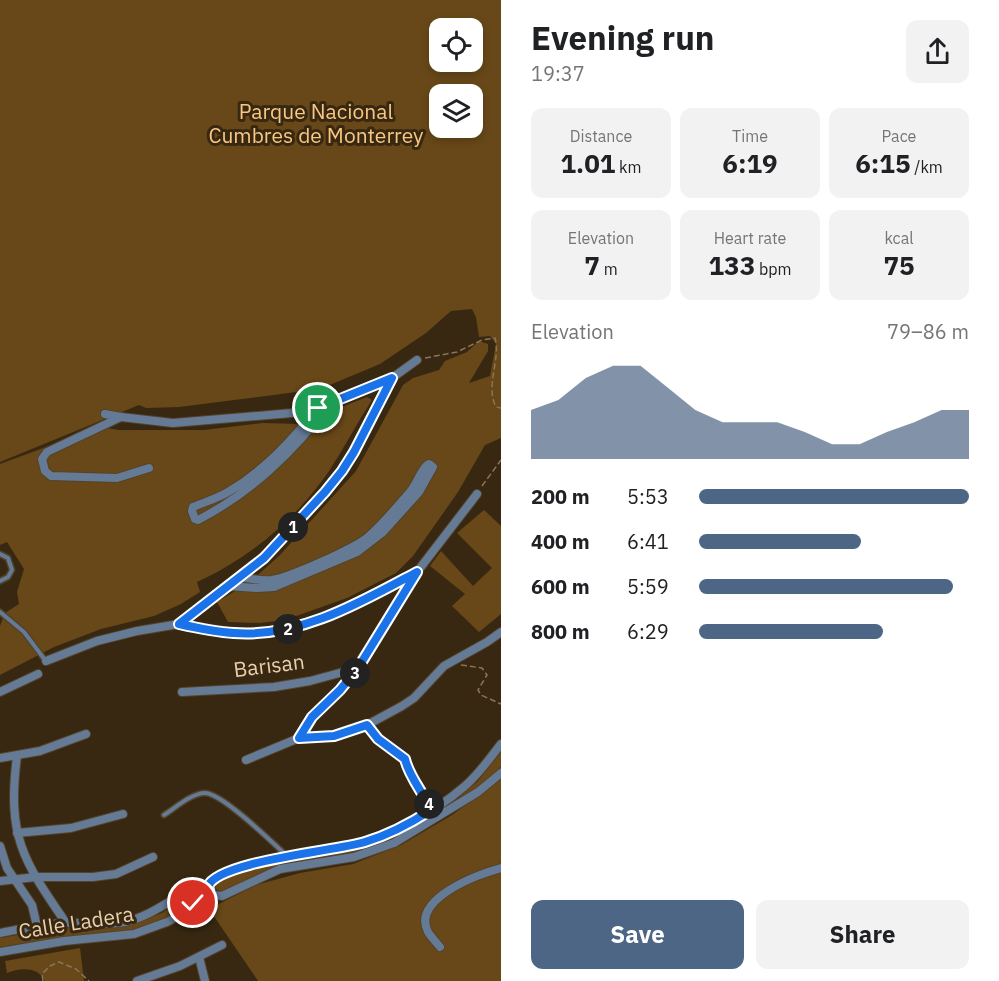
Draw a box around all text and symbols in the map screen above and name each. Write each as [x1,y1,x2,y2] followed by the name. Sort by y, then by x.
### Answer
[531,16,715,59] text: Evening run
[429,18,483,138] map controls
[429,18,483,72] button: locate
[906,20,969,83] button: share
[531,60,585,87] text: 19:37
[429,84,483,138] button: layers
[208,97,424,149] park label: Parque Nacional Cumbres de Monterrey
[570,126,632,146] text: Distance
[732,126,768,146] text: Time
[882,126,916,146] text: Pace
[560,146,615,180] text: 1.01
[722,146,778,180] text: 6:19
[855,146,911,180] text: 6:15
[615,157,642,177] text: km
[911,157,943,177] text: /km
[568,228,634,248] text: Elevation
[714,228,786,248] text: Heart rate
[884,228,914,248] text: kcal
[584,248,600,282] text: 7
[708,248,755,282] text: 133
[883,248,915,282] text: 75
[600,259,618,279] text: m
[755,259,792,279] text: bpm
[531,318,614,345] text: Elevation
[887,318,969,345] text: 79–86 m
[292,382,343,433] pin
[301,391,334,424] icon: arrive
[531,483,590,510] text: 200 m
[627,483,669,510] text: 5:53
[278,512,308,542] pin: 1
[288,517,298,537] text: 1
[531,528,590,555] text: 400 m
[627,528,669,555] text: 6:41
[531,573,590,600] text: 600 m
[627,573,669,600] text: 5:59
[273,614,303,644] pin: 2
[531,618,590,645] text: 800 m
[627,618,669,645] text: 6:29
[283,619,293,639] text: 2
[232,647,306,683] street label: Barisan
[340,658,370,688] pin: 3
[350,663,360,683] text: 3
[414,789,444,819] pin: 4
[424,794,434,814] text: 4
[167,877,218,928] pin
[176,886,209,919] icon: check
[16,899,135,945] street label: Calle Ladera
[531,900,744,969] button: Save
[756,900,969,969] button: Share

